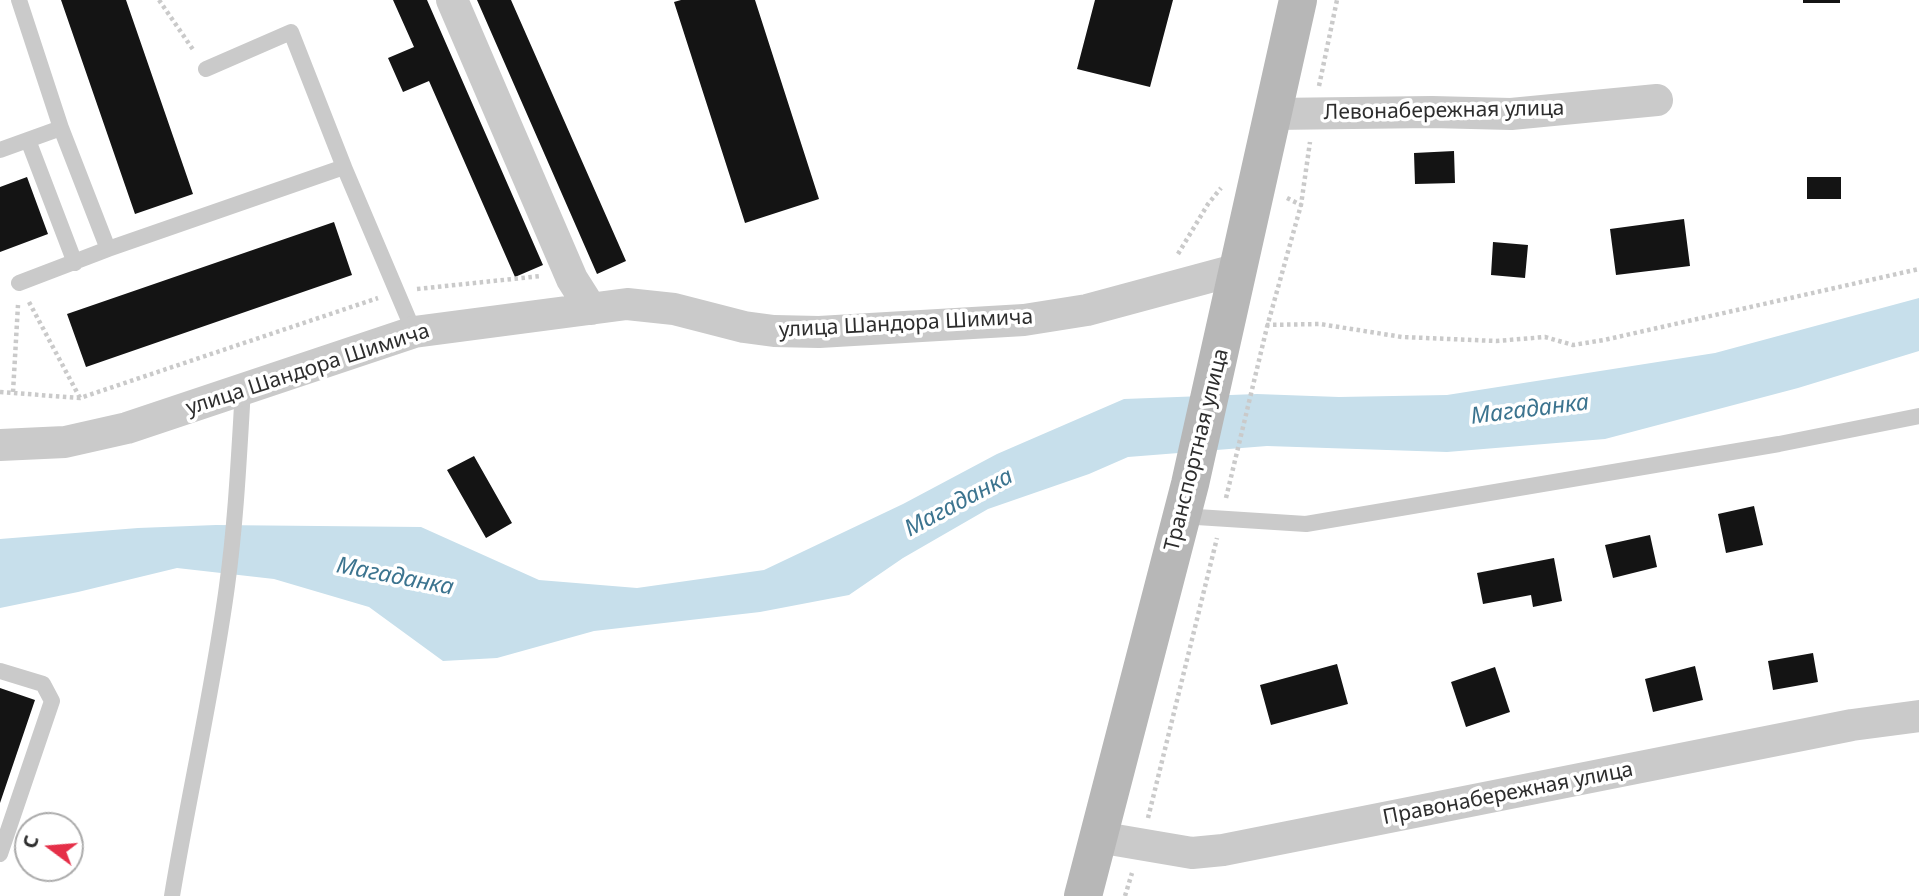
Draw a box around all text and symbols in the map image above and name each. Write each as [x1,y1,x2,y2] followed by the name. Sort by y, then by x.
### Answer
[1323,96,1565,126] street label: Левонабережная улица
[778,305,1034,343] street label: улица Шандора Шимича
[183,319,433,421] street label: улица Шандора Шимича
[1160,346,1234,554] street label: Транспортная улица
[1469,389,1591,431] water label: Магаданка
[900,463,1018,543] water label: Магаданка
[334,552,456,602] water label: Магаданка
[1381,757,1635,831] street label: Правонабережная улица
[14,812,84,882] north arrow
[17,832,45,851] text: С

